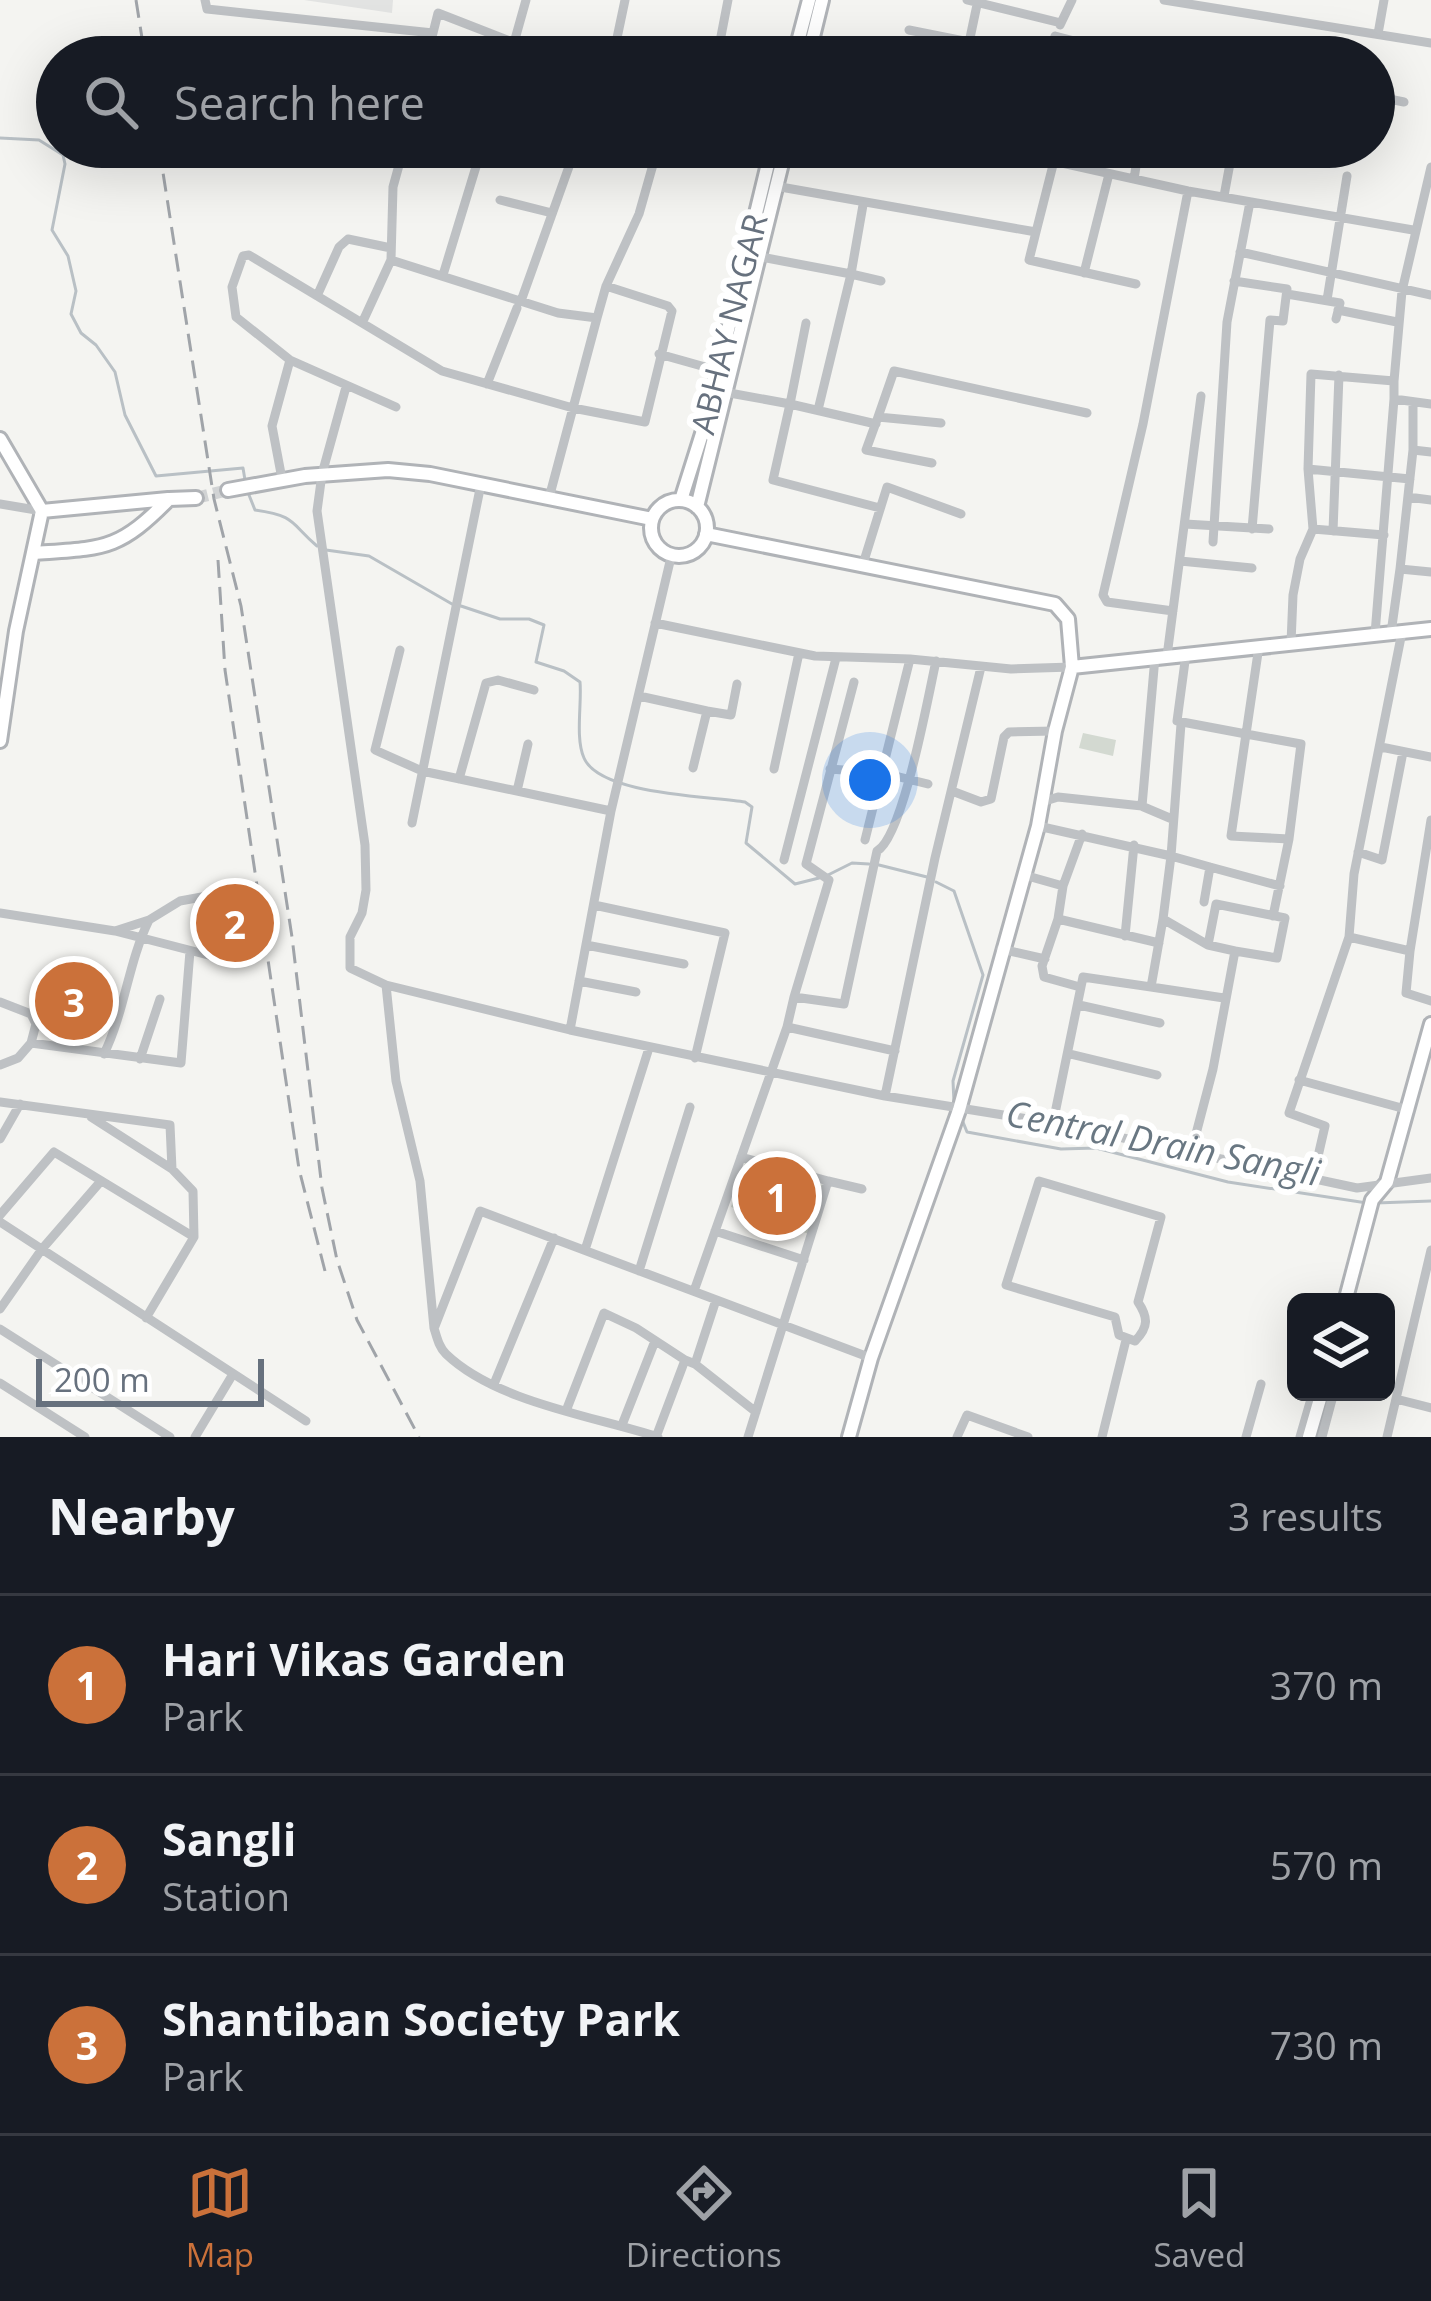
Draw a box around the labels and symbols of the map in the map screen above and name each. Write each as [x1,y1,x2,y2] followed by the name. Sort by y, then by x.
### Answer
[679,209,778,439] street label: ABHAY NAGAR
[840,750,900,810] your location
[196,878,274,968] pin: 2
[35,956,113,1046] pin: 3
[1002,1088,1325,1197] water label: Central Drain Sangli
[738,1151,816,1241] pin: 1
[36,1353,264,1406] scale bar

